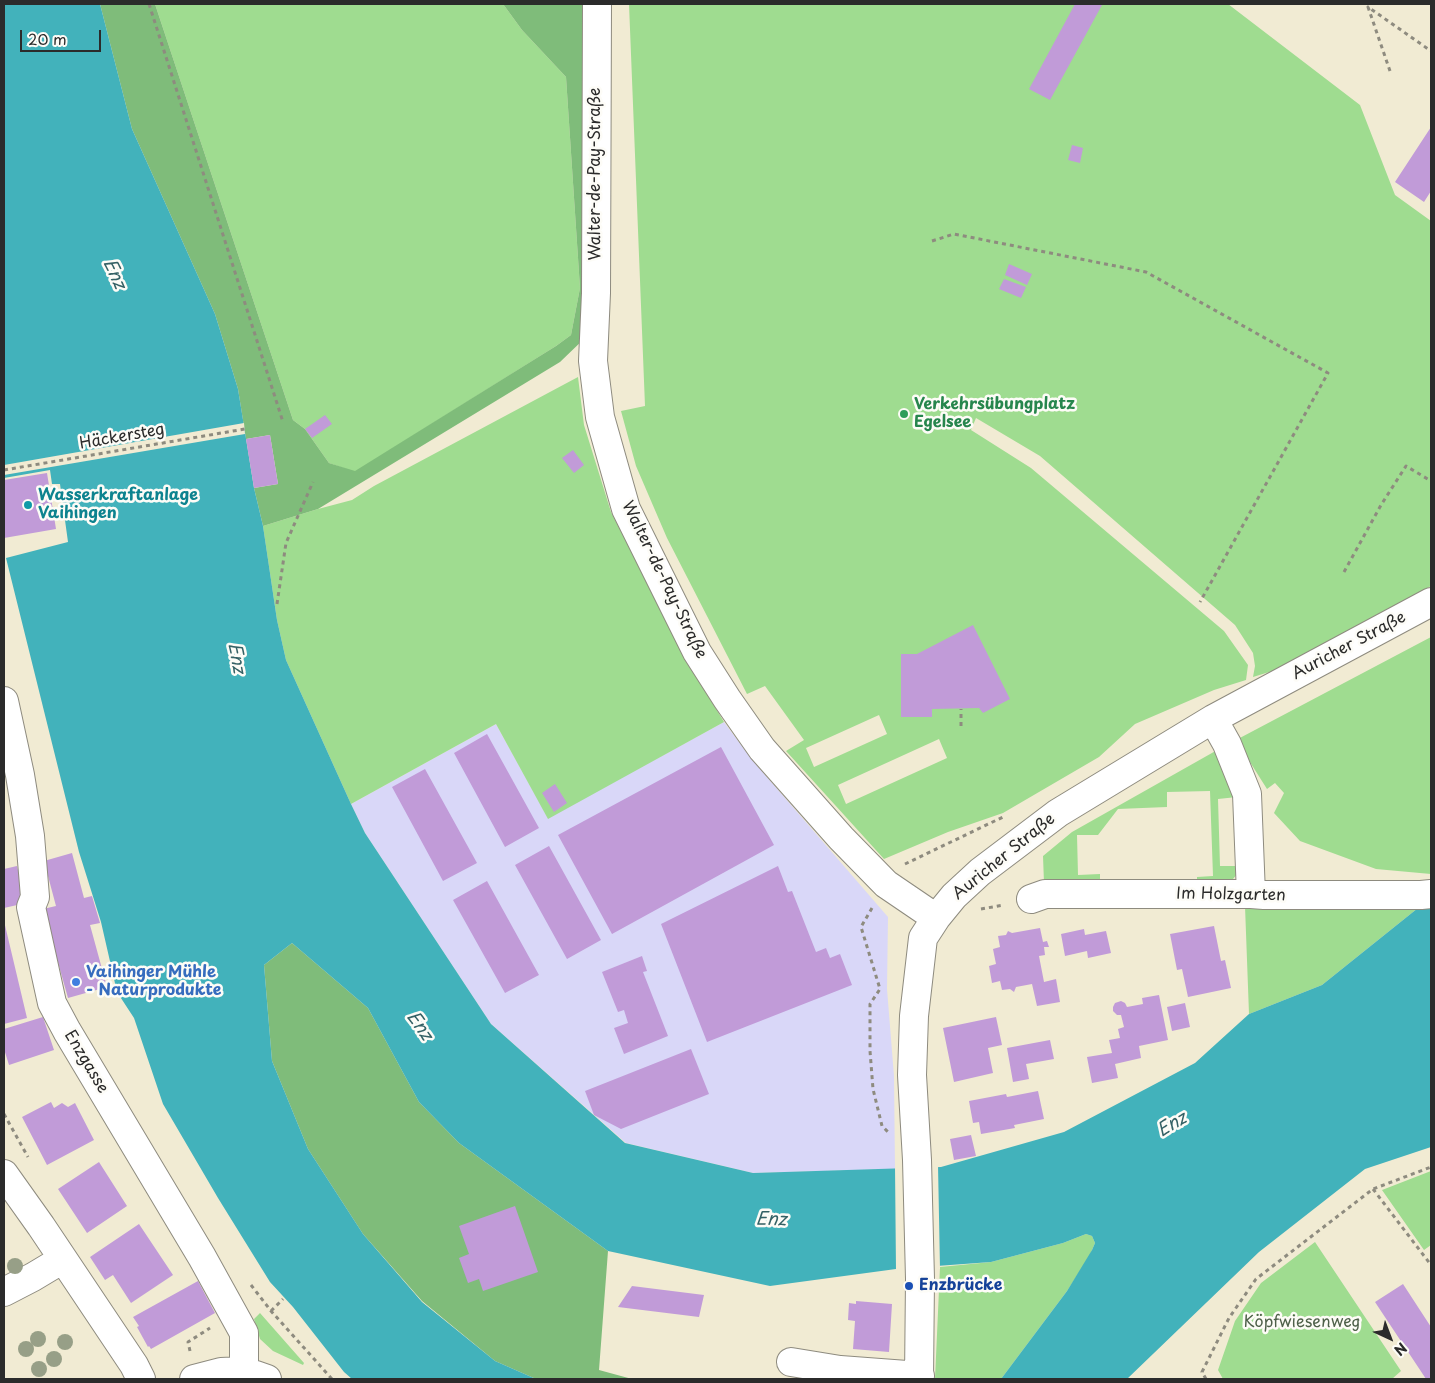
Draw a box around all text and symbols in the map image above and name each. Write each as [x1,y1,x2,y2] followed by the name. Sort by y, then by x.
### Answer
[22,20,104,52] scale bar
[28,27,67,50] text: 20 m
[586,87,606,261] street label: Walter-de-Pay-Straße
[98,256,130,292] water label: Enz
[914,395,1075,433] place label: Verkehrsübungplatz Egelsee
[898,408,910,420] marker: Verkehrsübungplatz Egelsee
[78,420,166,454] street label: Häckersteg
[38,486,198,524] place label: Wasserkraftanlage Vaihingen
[617,498,711,662] street label: Walter-de-Pay-Straße
[22,499,34,511] marker: Wasserkraftanlage Vaihingen
[1289,608,1409,684] street label: Auricher Straße
[223,641,249,675] water label: Enz
[949,810,1059,904] street label: Auricher Straße
[1176,884,1286,906] street label: Im Holzgarten
[86,963,221,1001] place label: Vaihinger Mühle - Naturprodukte
[70,976,82,988] marker: Vaihinger Mühle - Naturprodukte
[401,1007,437,1045] water label: Enz
[60,1027,112,1097] street label: Enzgasse
[1153,1108,1191,1142] water label: Enz
[755,1209,787,1231] water label: Enz
[919,1276,1002,1296] place label: Enzbrücke
[903,1280,915,1292] marker: Enzbrücke
[1243,1313,1361,1333] park label: Köpfwiesenweg
[1365,1313,1415,1363] north arrow
[1389,1338,1412,1361] text: N

